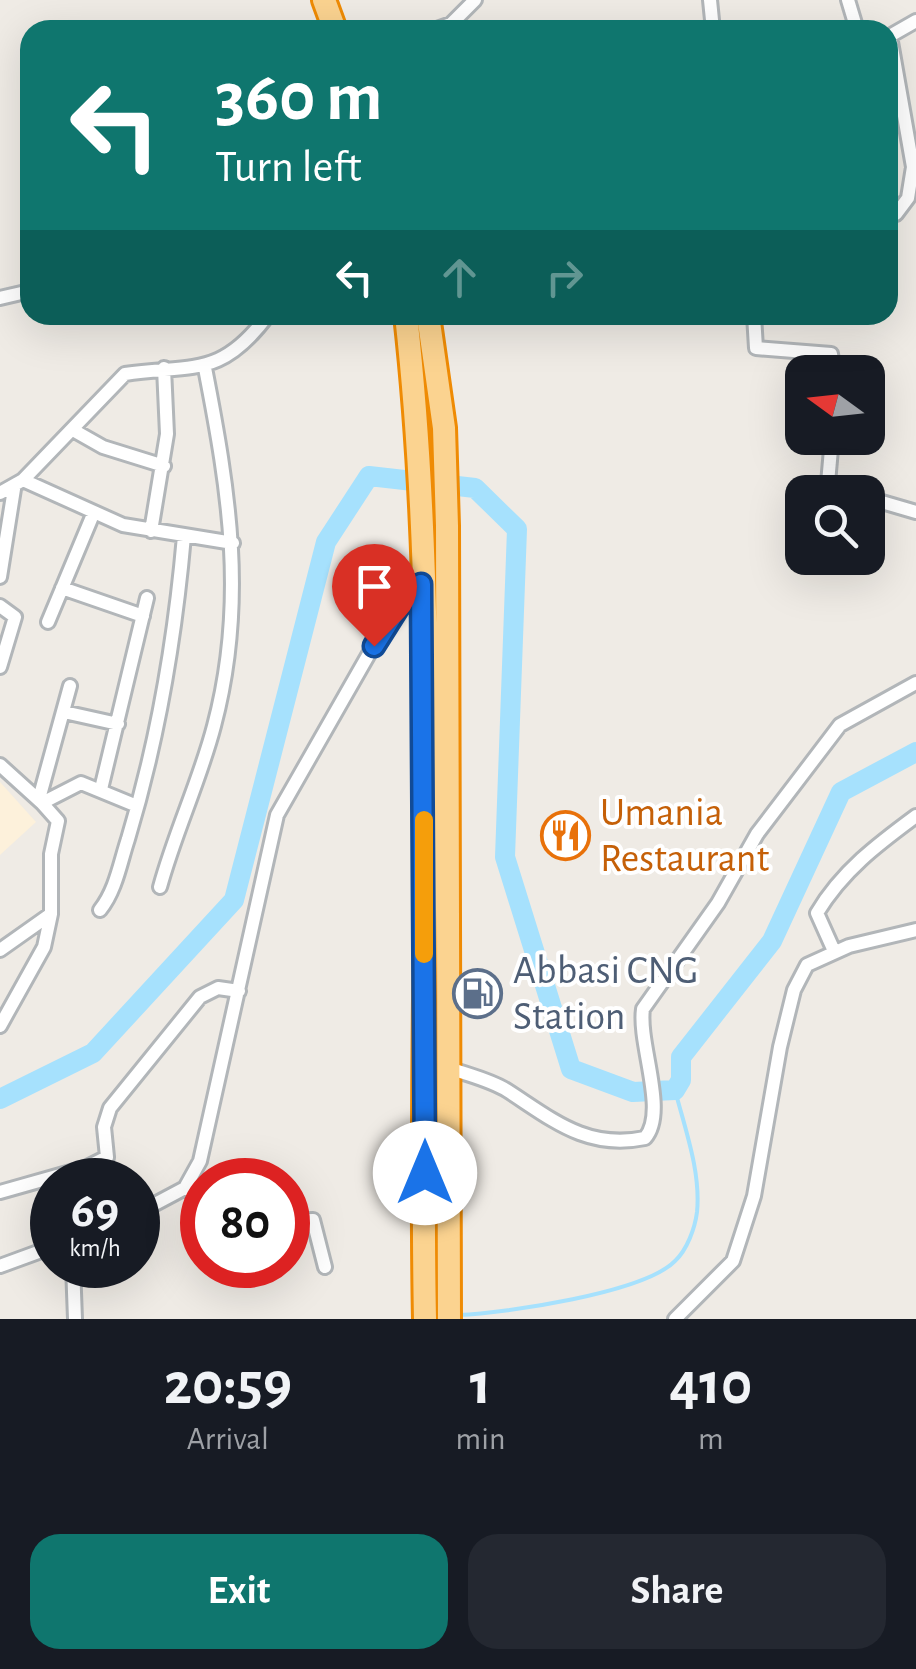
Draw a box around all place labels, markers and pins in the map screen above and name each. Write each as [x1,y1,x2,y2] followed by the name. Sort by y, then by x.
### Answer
[332,544,417,647] pin
[600,793,769,879] place label: Umania Restaurant
[539,810,591,862] restaurant icon: Umania Restaurant
[513,951,698,1037] place label: Abbasi CNG Station
[452,968,504,1020] fuel station icon: Abbasi CNG Station

